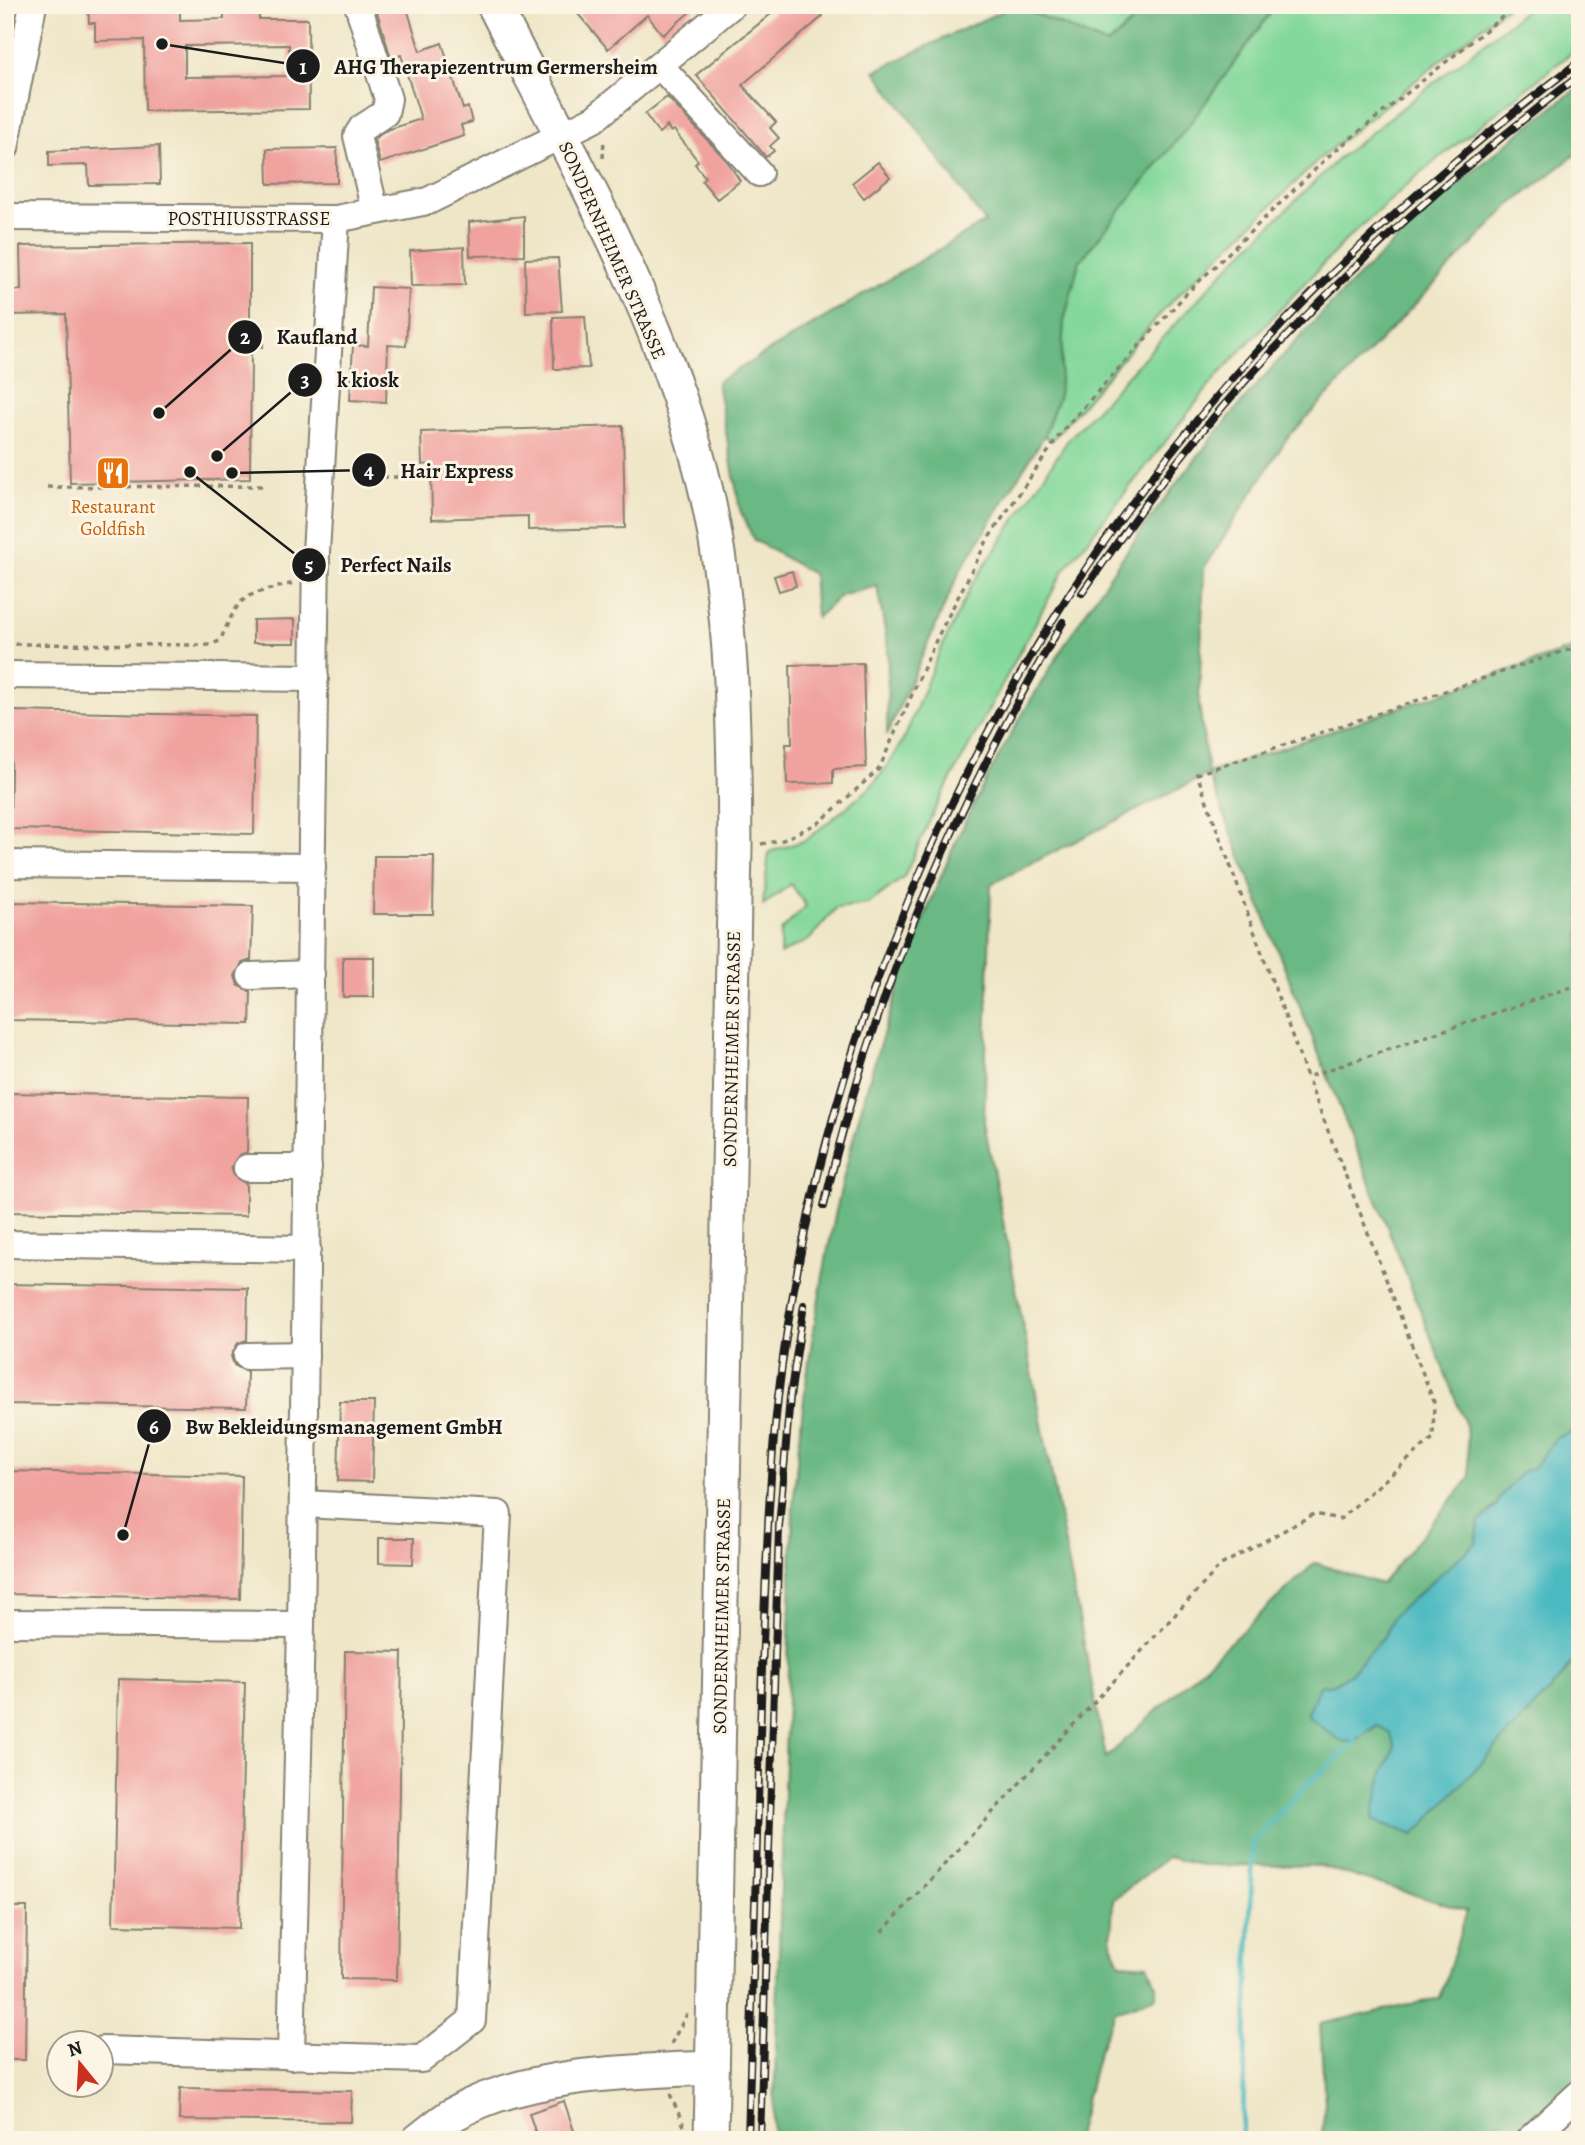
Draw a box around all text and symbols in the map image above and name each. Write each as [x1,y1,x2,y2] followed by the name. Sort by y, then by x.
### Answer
[285,45,672,87] callout: AHG Therapiezentrum Germersheim
[299,53,307,81] text: 1
[333,53,658,81] text: AHG Therapiezentrum Germersheim
[552,137,672,364] street label: SONDERNHEIMER STRASSE
[168,206,330,232] street label: POSTHIUSSTRASSE
[227,316,372,358] callout: Kaufland
[240,323,250,351] text: 2
[276,323,358,351] text: Kaufland
[288,359,413,401] callout: k kiosk
[300,366,310,394] text: 3
[337,366,399,394] text: k kiosk
[351,449,528,491] callout: Hair Express
[94,454,132,492] restaurant icon: Restaurant Goldfish
[364,457,374,485] text: 4
[400,457,514,485] text: Hair Express
[70,494,156,542] place label: Restaurant Goldfish
[291,544,466,586] callout: Perfect Nails
[305,551,314,579] text: 5
[340,551,452,579] text: Perfect Nails
[717,931,747,1167] street label: SONDERNHEIMER STRASSE
[137,1405,517,1447] callout: Bw Bekleidungsmanagement GmbH
[149,1413,159,1441] text: 6
[185,1413,503,1441] text: Bw Bekleidungsmanagement GmbH
[707,1498,737,1734] street label: SONDERNHEIMER STRASSE
[46,2030,116,2100] north arrow
[64,2034,86,2063] text: N

